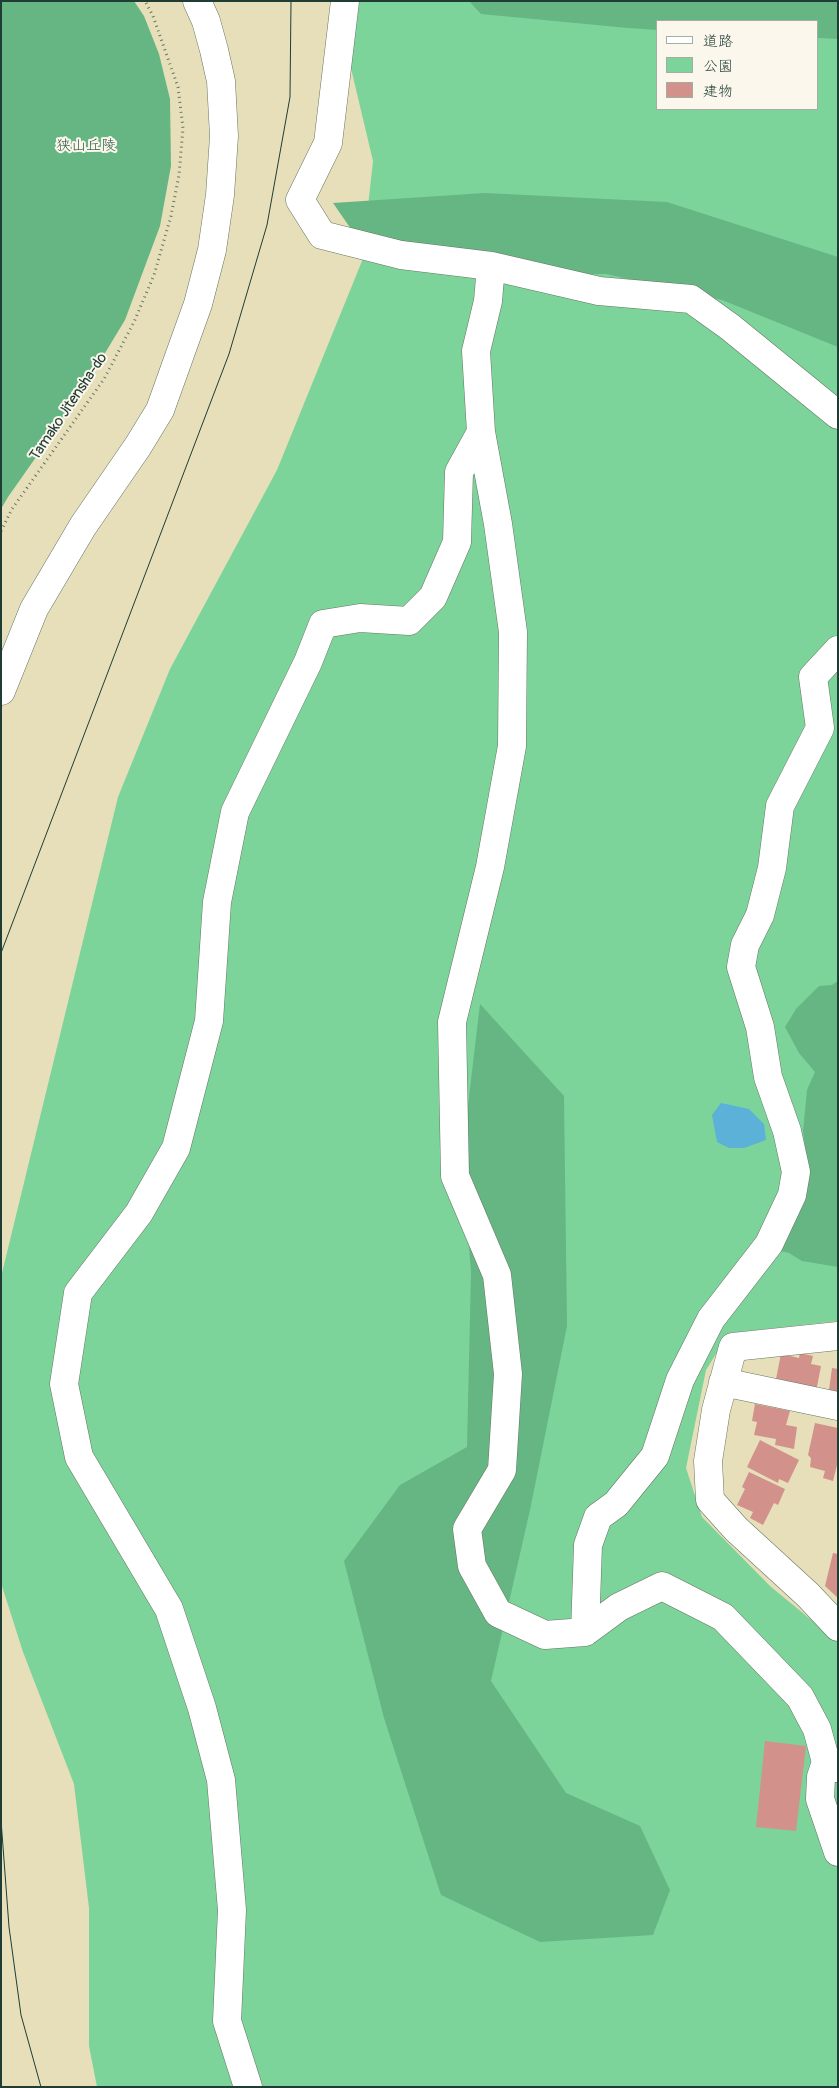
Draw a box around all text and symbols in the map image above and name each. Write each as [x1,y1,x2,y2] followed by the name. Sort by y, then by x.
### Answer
[656,20,819,110] legend
[703,32,733,51] text: 道路
[703,57,733,76] text: 公園
[703,82,733,101] text: 建物
[56,137,116,155] park label: 狭山丘陵
[26,350,112,464] street label: Tamako Jitensha-do

